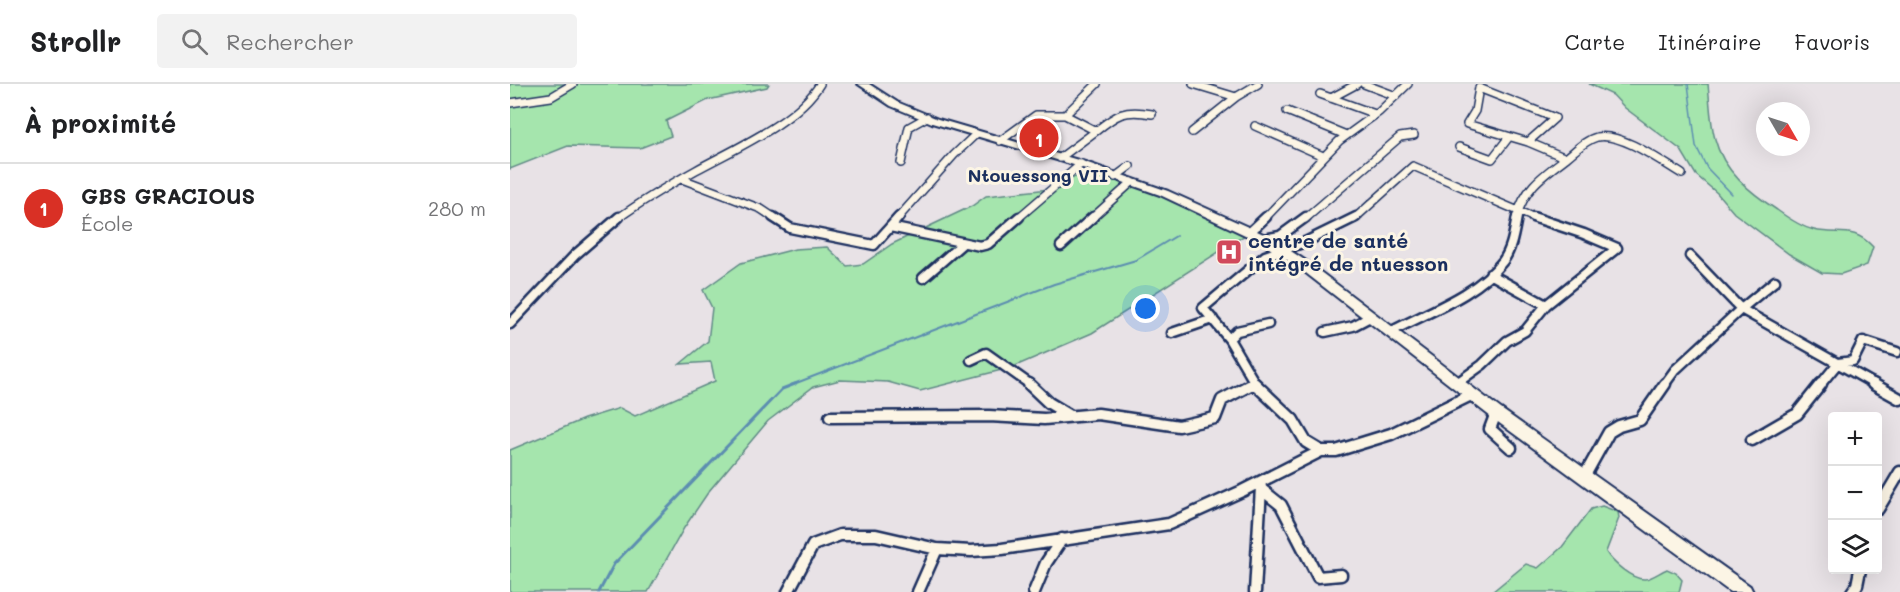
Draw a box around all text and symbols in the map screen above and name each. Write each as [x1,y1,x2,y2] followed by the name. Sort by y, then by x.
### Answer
[157,14,577,68] search box
[30,23,121,59] text: Strollr
[178,25,211,58] icon: search
[226,27,354,56] text: Rechercher
[1564,28,1625,55] text: Carte
[1658,28,1761,55] text: Itinéraire
[1794,28,1870,55] text: Favoris
[1756,102,1810,156] north arrow
[24,106,176,140] text: À proximité
[1020,116,1058,160] pin: 1
[968,163,1108,187] district label: Ntouessong VII
[81,181,255,210] text: GBS GRACIOUS
[39,195,48,221] text: 1
[428,195,486,221] text: 280 m
[81,210,133,236] text: École
[1248,227,1448,276] place label: centre de santé intégré de ntuesson
[1214,237,1244,267] hospital icon: centre de santé intégré de ntuesson
[1131,294,1160,323] your location
[1828,412,1882,574] map controls
[1828,412,1882,466] button: +
[1828,466,1882,520] button: −
[1828,520,1882,574] button: layers

